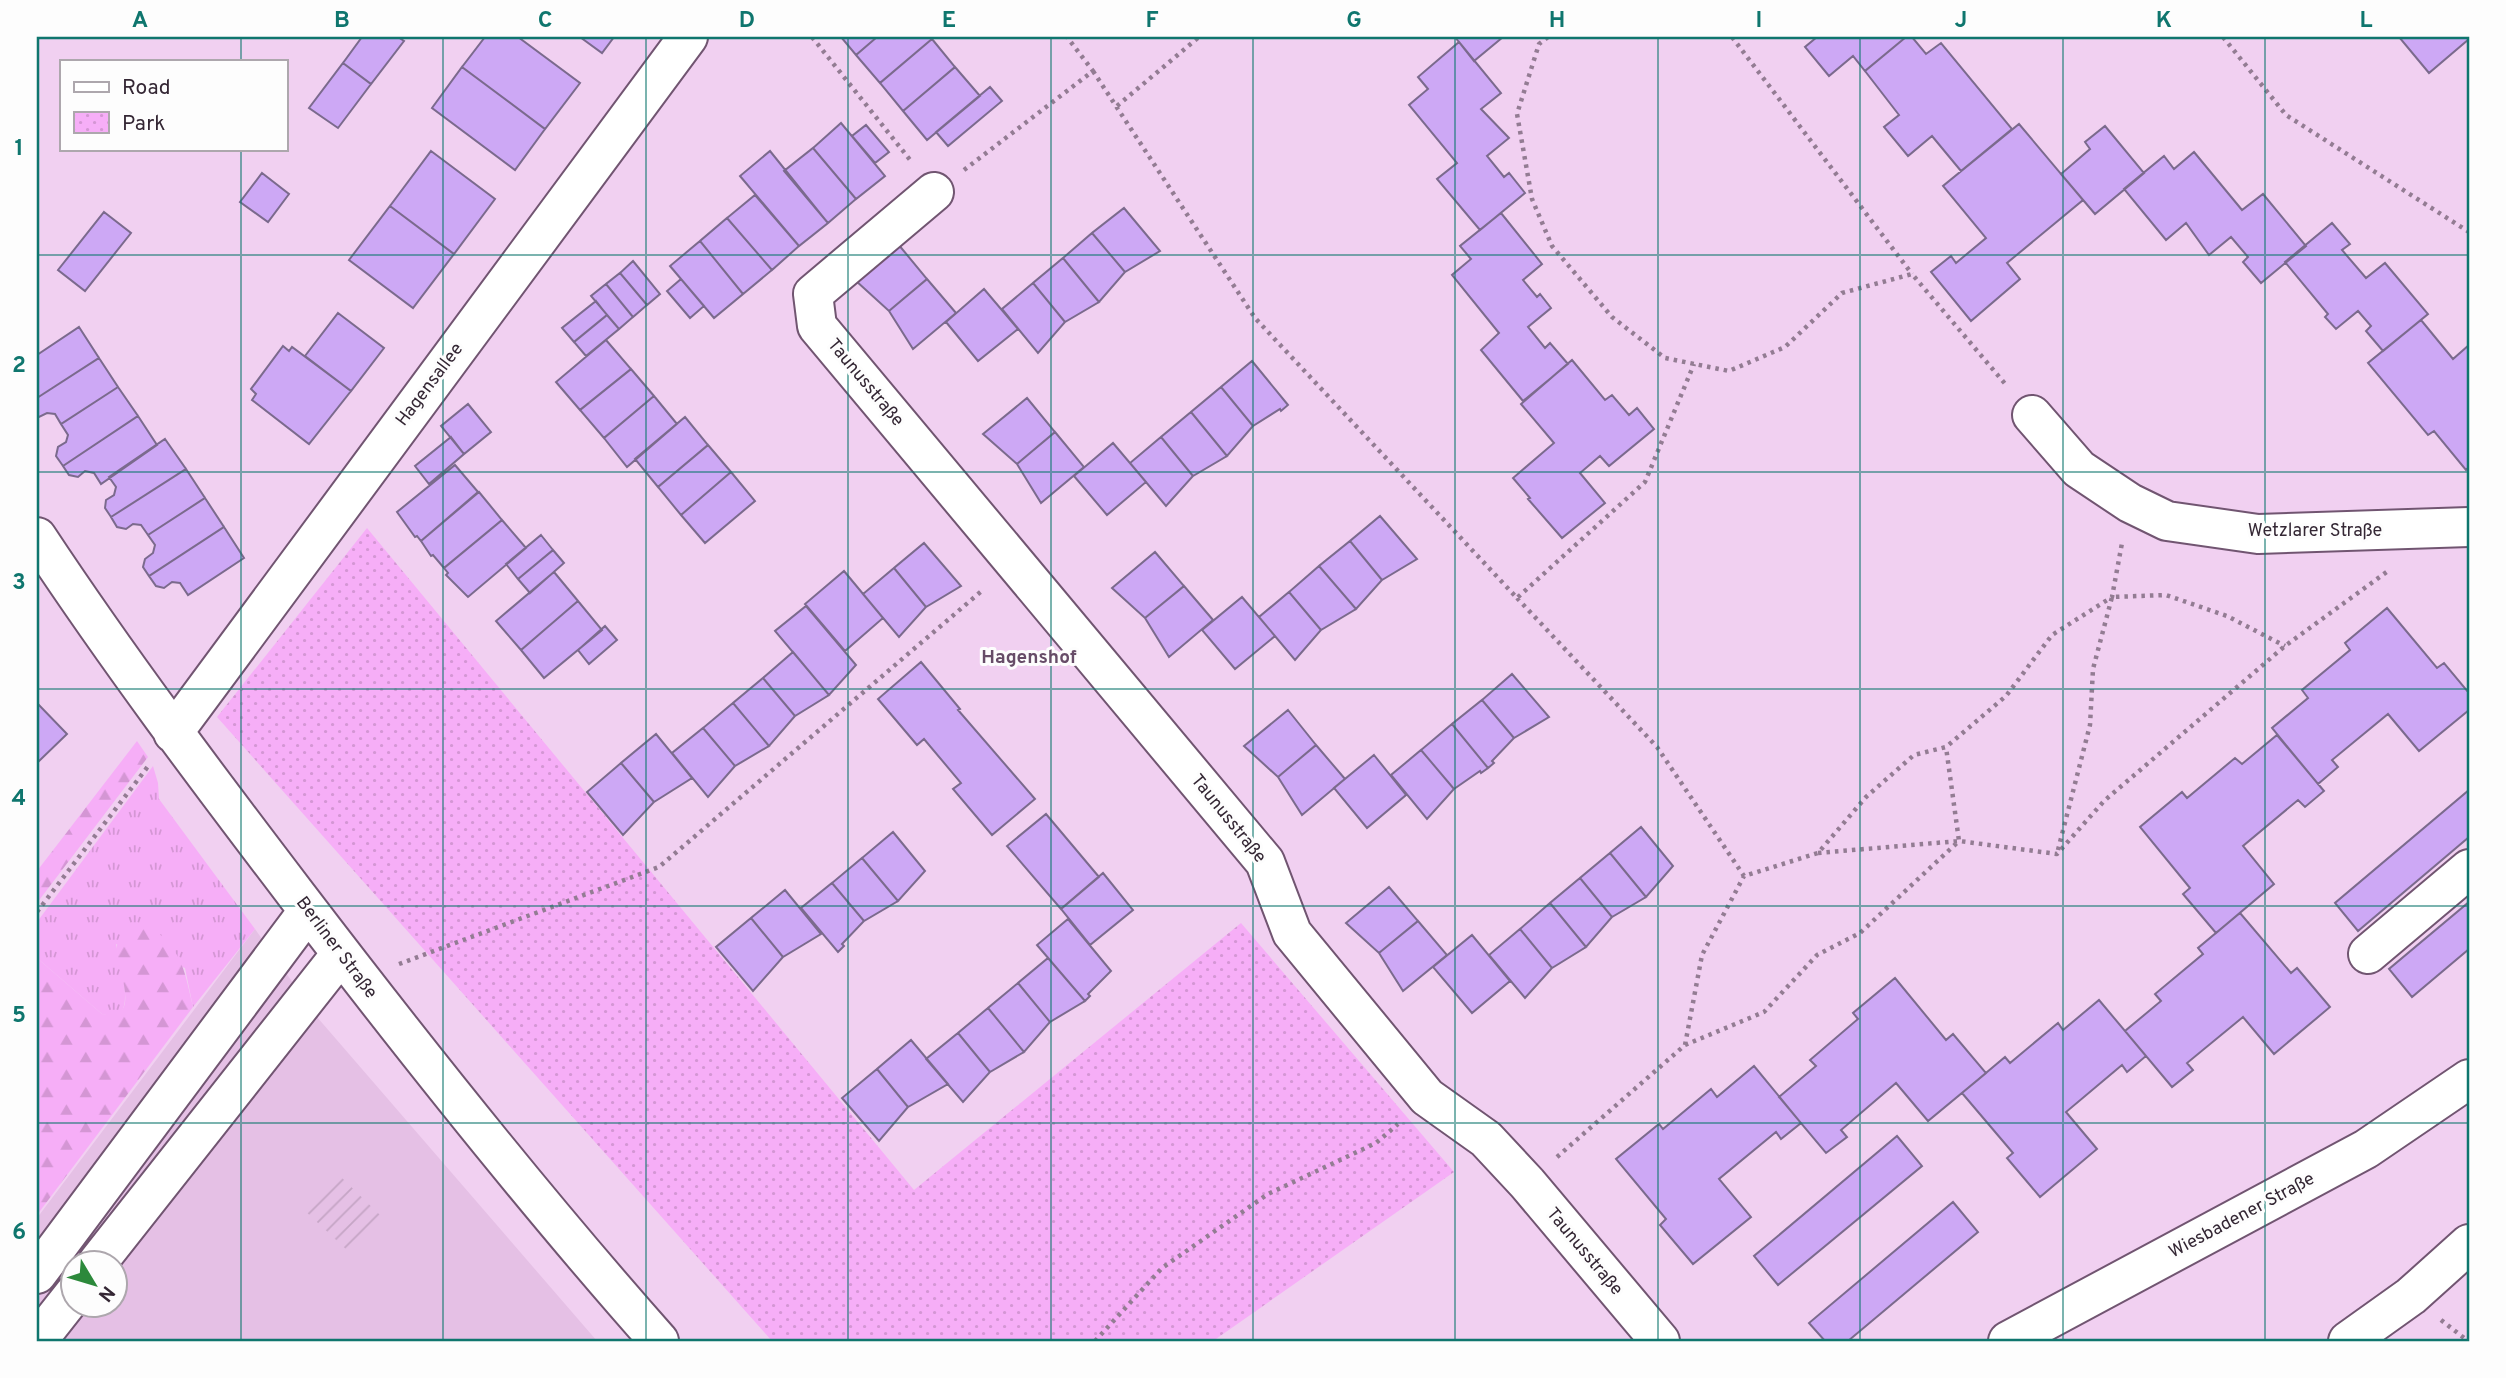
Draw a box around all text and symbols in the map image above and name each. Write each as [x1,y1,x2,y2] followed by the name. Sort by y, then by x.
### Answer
[132,7,148,36] text: A
[334,7,350,36] text: B
[538,7,552,36] text: C
[739,7,755,36] text: D
[942,7,956,36] text: E
[1145,7,1159,36] text: F
[1346,7,1362,36] text: G
[1549,7,1565,36] text: H
[1756,7,1762,36] text: I
[1955,7,1967,36] text: J
[2156,7,2172,36] text: K
[2359,7,2373,36] text: L
[60,60,287,150] legend
[122,75,171,102] text: Road
[122,111,165,138] text: Park
[14,135,24,164] text: 1
[822,334,908,432] street label: Taunusstraße
[391,339,469,431] street label: Hagensallee
[12,352,26,381] text: 2
[2248,520,2382,543] street label: Wetzlarer Straße
[12,569,26,598] text: 3
[981,646,1077,670] district label: Hagenshof
[1185,770,1271,868] street label: Taunusstraße
[12,785,26,814] text: 4
[290,892,382,1004] street label: Berliner Straße
[12,1002,26,1031] text: 5
[2165,1168,2319,1264] street label: Wiesbadener Straße
[1541,1203,1627,1301] street label: Taunusstraße
[12,1219,26,1248] text: 6
[60,1248,130,1318] north arrow
[92,1280,119,1306] text: N

